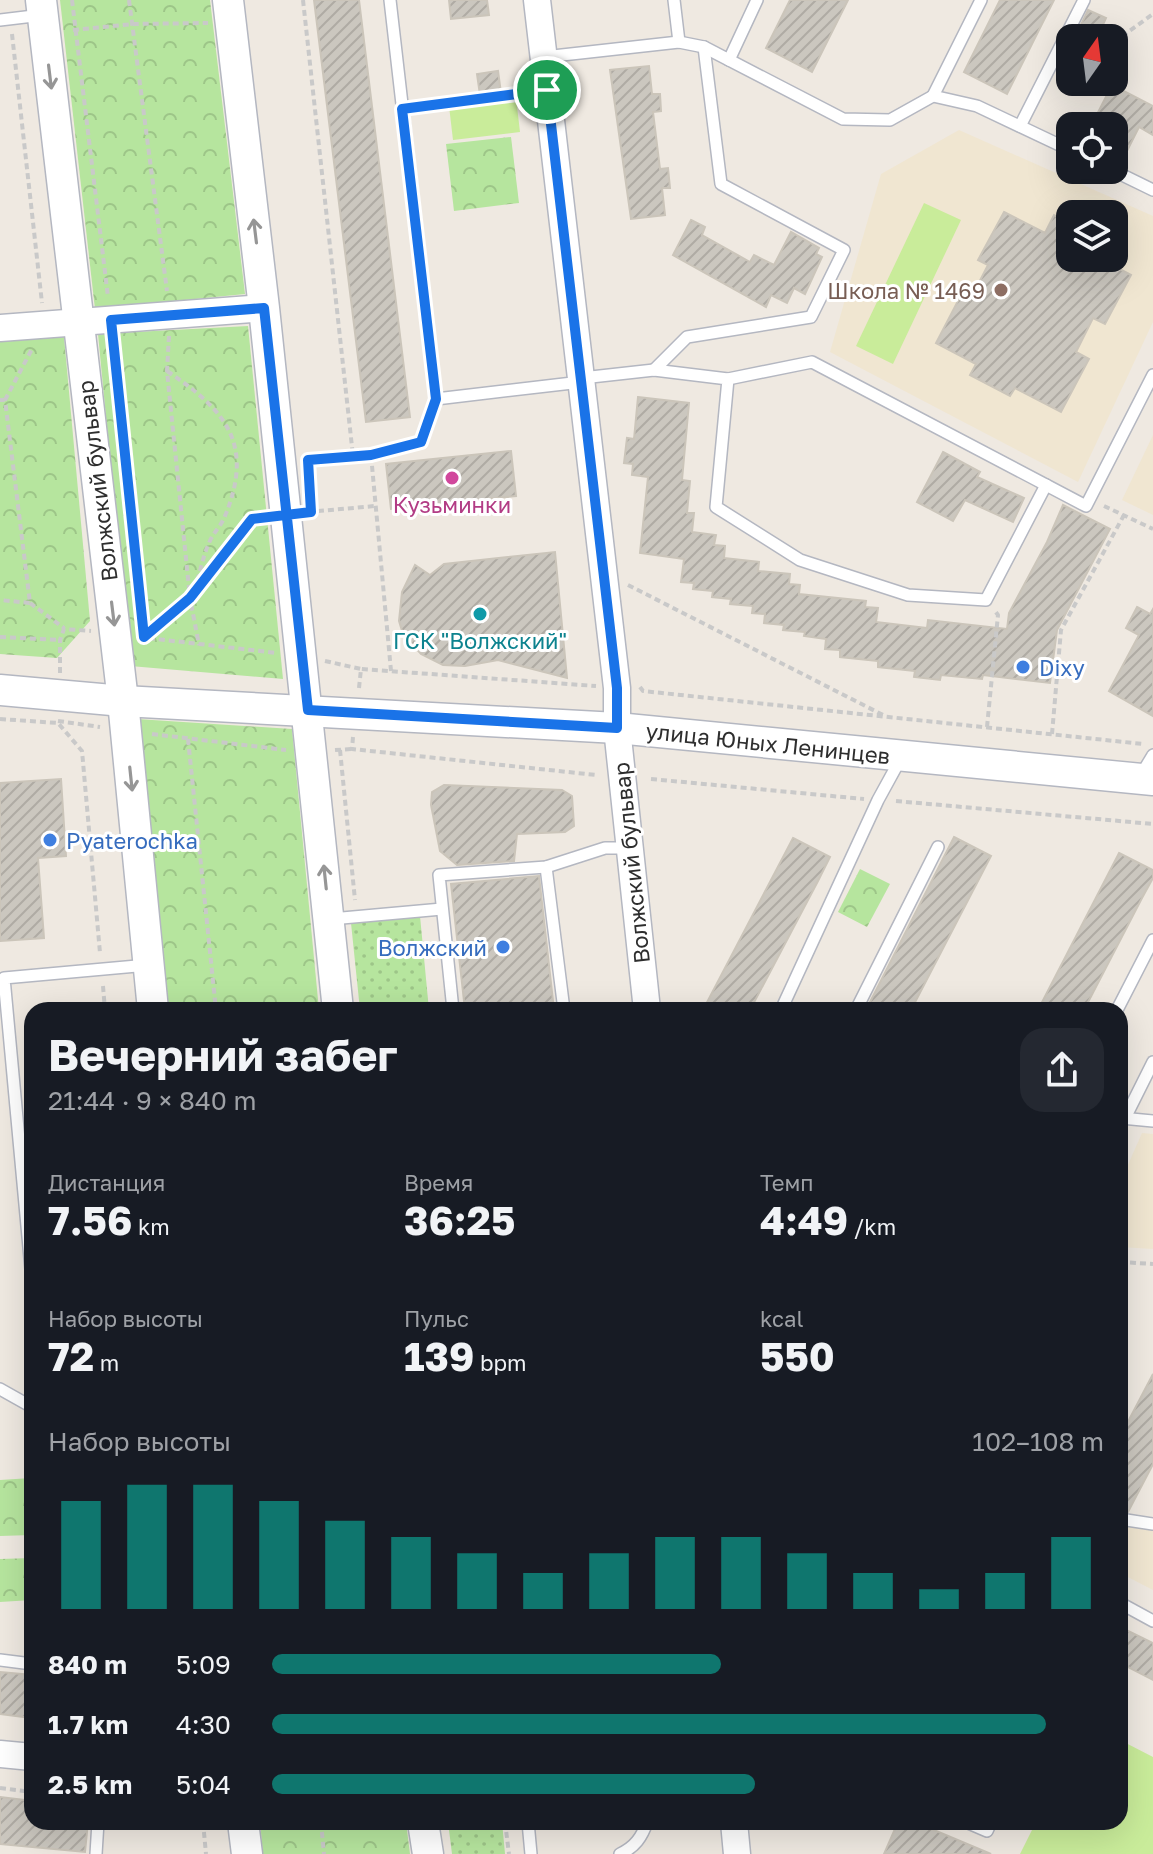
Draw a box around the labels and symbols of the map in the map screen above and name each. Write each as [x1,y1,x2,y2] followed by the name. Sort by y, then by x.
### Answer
[1056,24,1128,96] north arrow
[513,56,581,124] pin
[42,64,57,90] one-way arrow
[248,218,263,245] one-way arrow
[827,277,985,304] place label: Школа № 1469
[992,281,1010,299] marker: Школа № 1469
[71,379,123,583] street label: Волжский бульвар
[443,469,461,487] marker: Кузьминки
[393,491,511,518] place label: Кузьминки
[105,600,120,627] one-way arrow
[471,605,489,623] marker: ГСК "Волжский"
[393,627,567,654] place label: ГСК "Волжский"
[1039,654,1085,681] place label: Dixy
[1014,658,1032,676] marker: Dixy
[644,717,892,769] street label: улица Юных Ленинцев
[607,761,655,965] street label: Волжский бульвар
[123,765,138,792] one-way arrow
[66,827,198,854] place label: Pyaterochka
[41,831,59,849] marker: Pyaterochka
[317,864,332,891] one-way arrow
[378,934,487,961] place label: Волжский
[494,938,512,956] marker: Волжский

